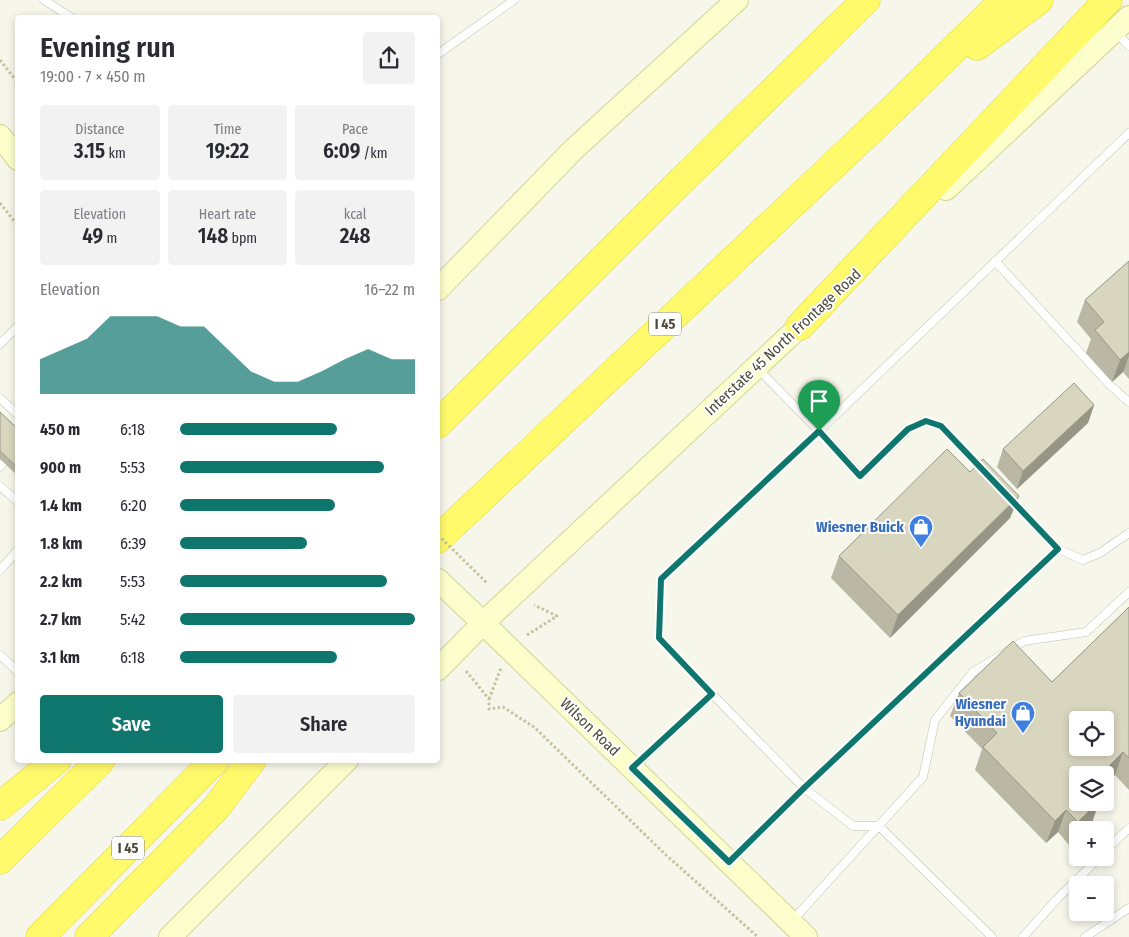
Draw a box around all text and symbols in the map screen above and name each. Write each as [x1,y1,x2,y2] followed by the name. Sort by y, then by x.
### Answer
[40,31,175,64] text: Evening run
[363,32,415,84] button: share
[40,67,146,86] text: 19:00 · 7 × 450 m
[75,121,124,138] text: Distance
[214,121,241,138] text: Time
[342,121,368,138] text: Pace
[74,138,105,164] text: 3.15
[206,138,249,164] text: 19:22
[323,138,360,164] text: 6:09
[105,145,126,162] text: km
[360,145,387,162] text: /km
[73,206,126,223] text: Elevation
[199,206,256,223] text: Heart rate
[344,206,366,223] text: kcal
[82,223,103,249] text: 49
[198,223,228,249] text: 148
[340,223,371,249] text: 248
[103,230,117,247] text: m
[228,230,257,247] text: bpm
[701,265,865,419] street label: Interstate 45 North Frontage Road
[40,280,100,299] text: Elevation
[364,280,415,299] text: 16–22 m
[649,312,681,336] road number: I 45
[798,380,840,431] pin
[805,387,833,415] icon: arrive
[40,420,80,439] text: 450 m
[120,420,145,439] text: 6:18
[40,458,81,477] text: 900 m
[120,458,145,477] text: 5:53
[40,496,82,515] text: 1.4 km
[120,496,147,515] text: 6:20
[908,514,934,548] shop icon: Wiesner Buick
[816,518,904,536] place label: Wiesner Buick
[40,534,83,553] text: 1.8 km
[120,534,146,553] text: 6:39
[40,572,82,591] text: 2.2 km
[120,572,145,591] text: 5:53
[40,610,82,629] text: 2.7 km
[120,610,145,629] text: 5:42
[40,648,80,667] text: 3.1 km
[120,648,145,667] text: 6:18
[556,694,624,760] street label: Wilson Road
[40,695,223,753] button: Save
[233,695,415,753] button: Share
[955,695,1006,730] place label: Wiesner Hyundai
[1010,700,1036,734] shop icon: Wiesner Hyundai
[1069,711,1114,921] map controls
[1069,711,1114,756] button: locate
[1069,766,1114,811] button: layers
[1069,821,1114,866] button: +
[112,836,144,860] road number: I 45
[1069,876,1114,921] button: −

